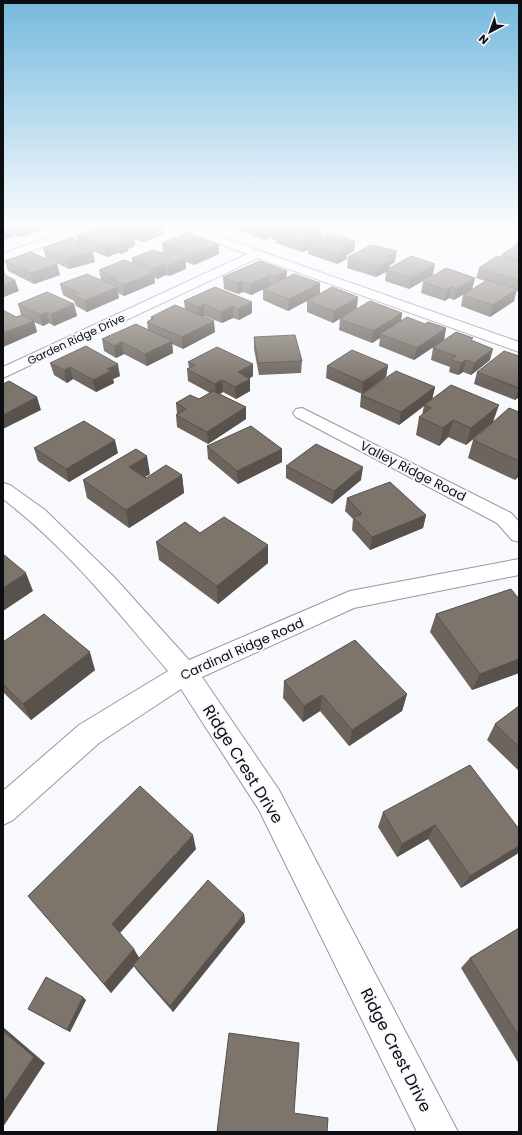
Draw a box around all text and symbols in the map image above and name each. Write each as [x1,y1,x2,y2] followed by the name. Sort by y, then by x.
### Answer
[470,12,510,52] north arrow
[475,31,492,48] text: N
[25,309,128,369] street label: Garden Ridge Drive
[357,436,469,506] street label: Valley Ridge Road
[177,613,307,685] street label: Cardinal Ridge Road
[197,700,289,828] street label: Ridge Crest Drive
[355,984,437,1116] street label: Ridge Crest Drive

